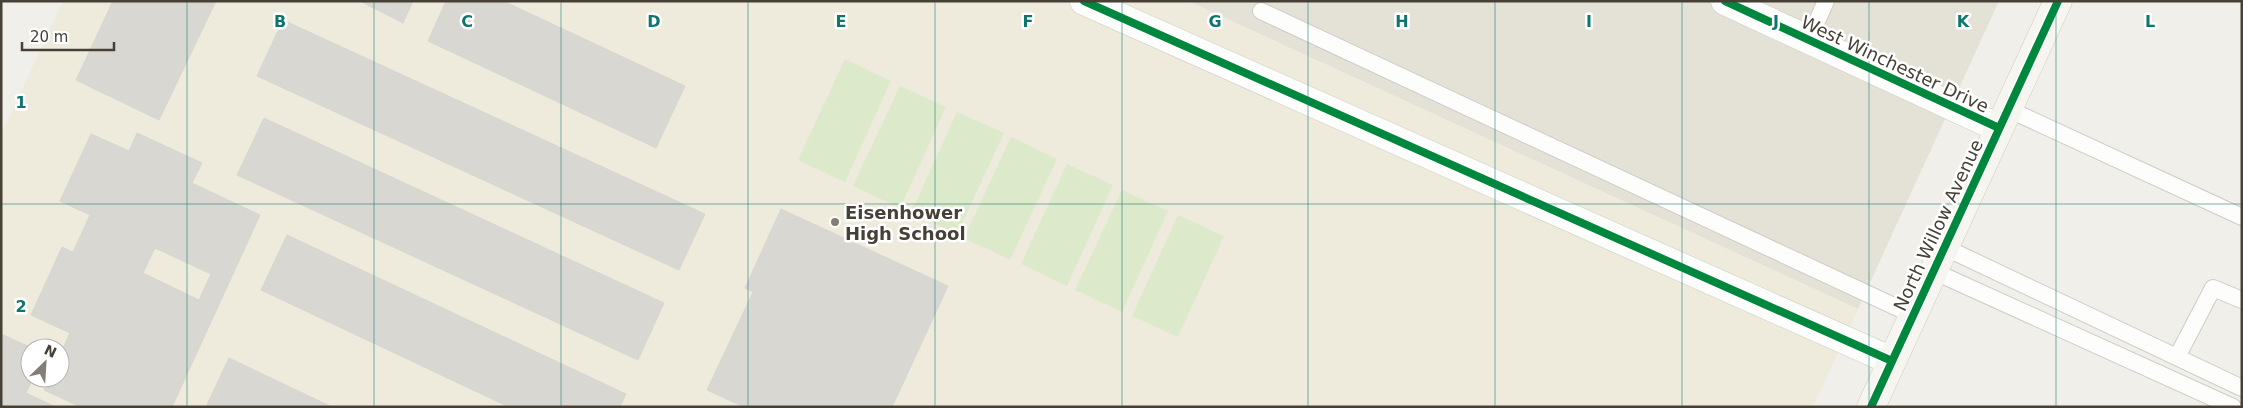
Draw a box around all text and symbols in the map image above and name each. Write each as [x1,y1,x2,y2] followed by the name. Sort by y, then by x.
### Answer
[1798,11,1992,117] street label: West Winchester Drive
[274,12,286,31] text: B
[461,12,473,31] text: C
[647,12,661,31] text: D
[836,12,846,31] text: E
[1023,12,1033,31] text: F
[1208,12,1222,31] text: G
[1395,12,1409,31] text: H
[1586,12,1592,31] text: I
[1772,12,1779,31] text: J
[1957,12,1970,31] text: K
[2145,12,2155,31] text: L
[22,20,115,52] scale bar
[30,28,68,46] text: 20 m
[15,93,27,112] text: 1
[1889,136,1987,314] street label: North Willow Avenue
[845,202,966,244] place label: Eisenhower High School
[829,216,841,228] marker: Eisenhower High School
[15,297,27,316] text: 2
[20,338,70,388] north arrow
[42,341,59,361] text: N

